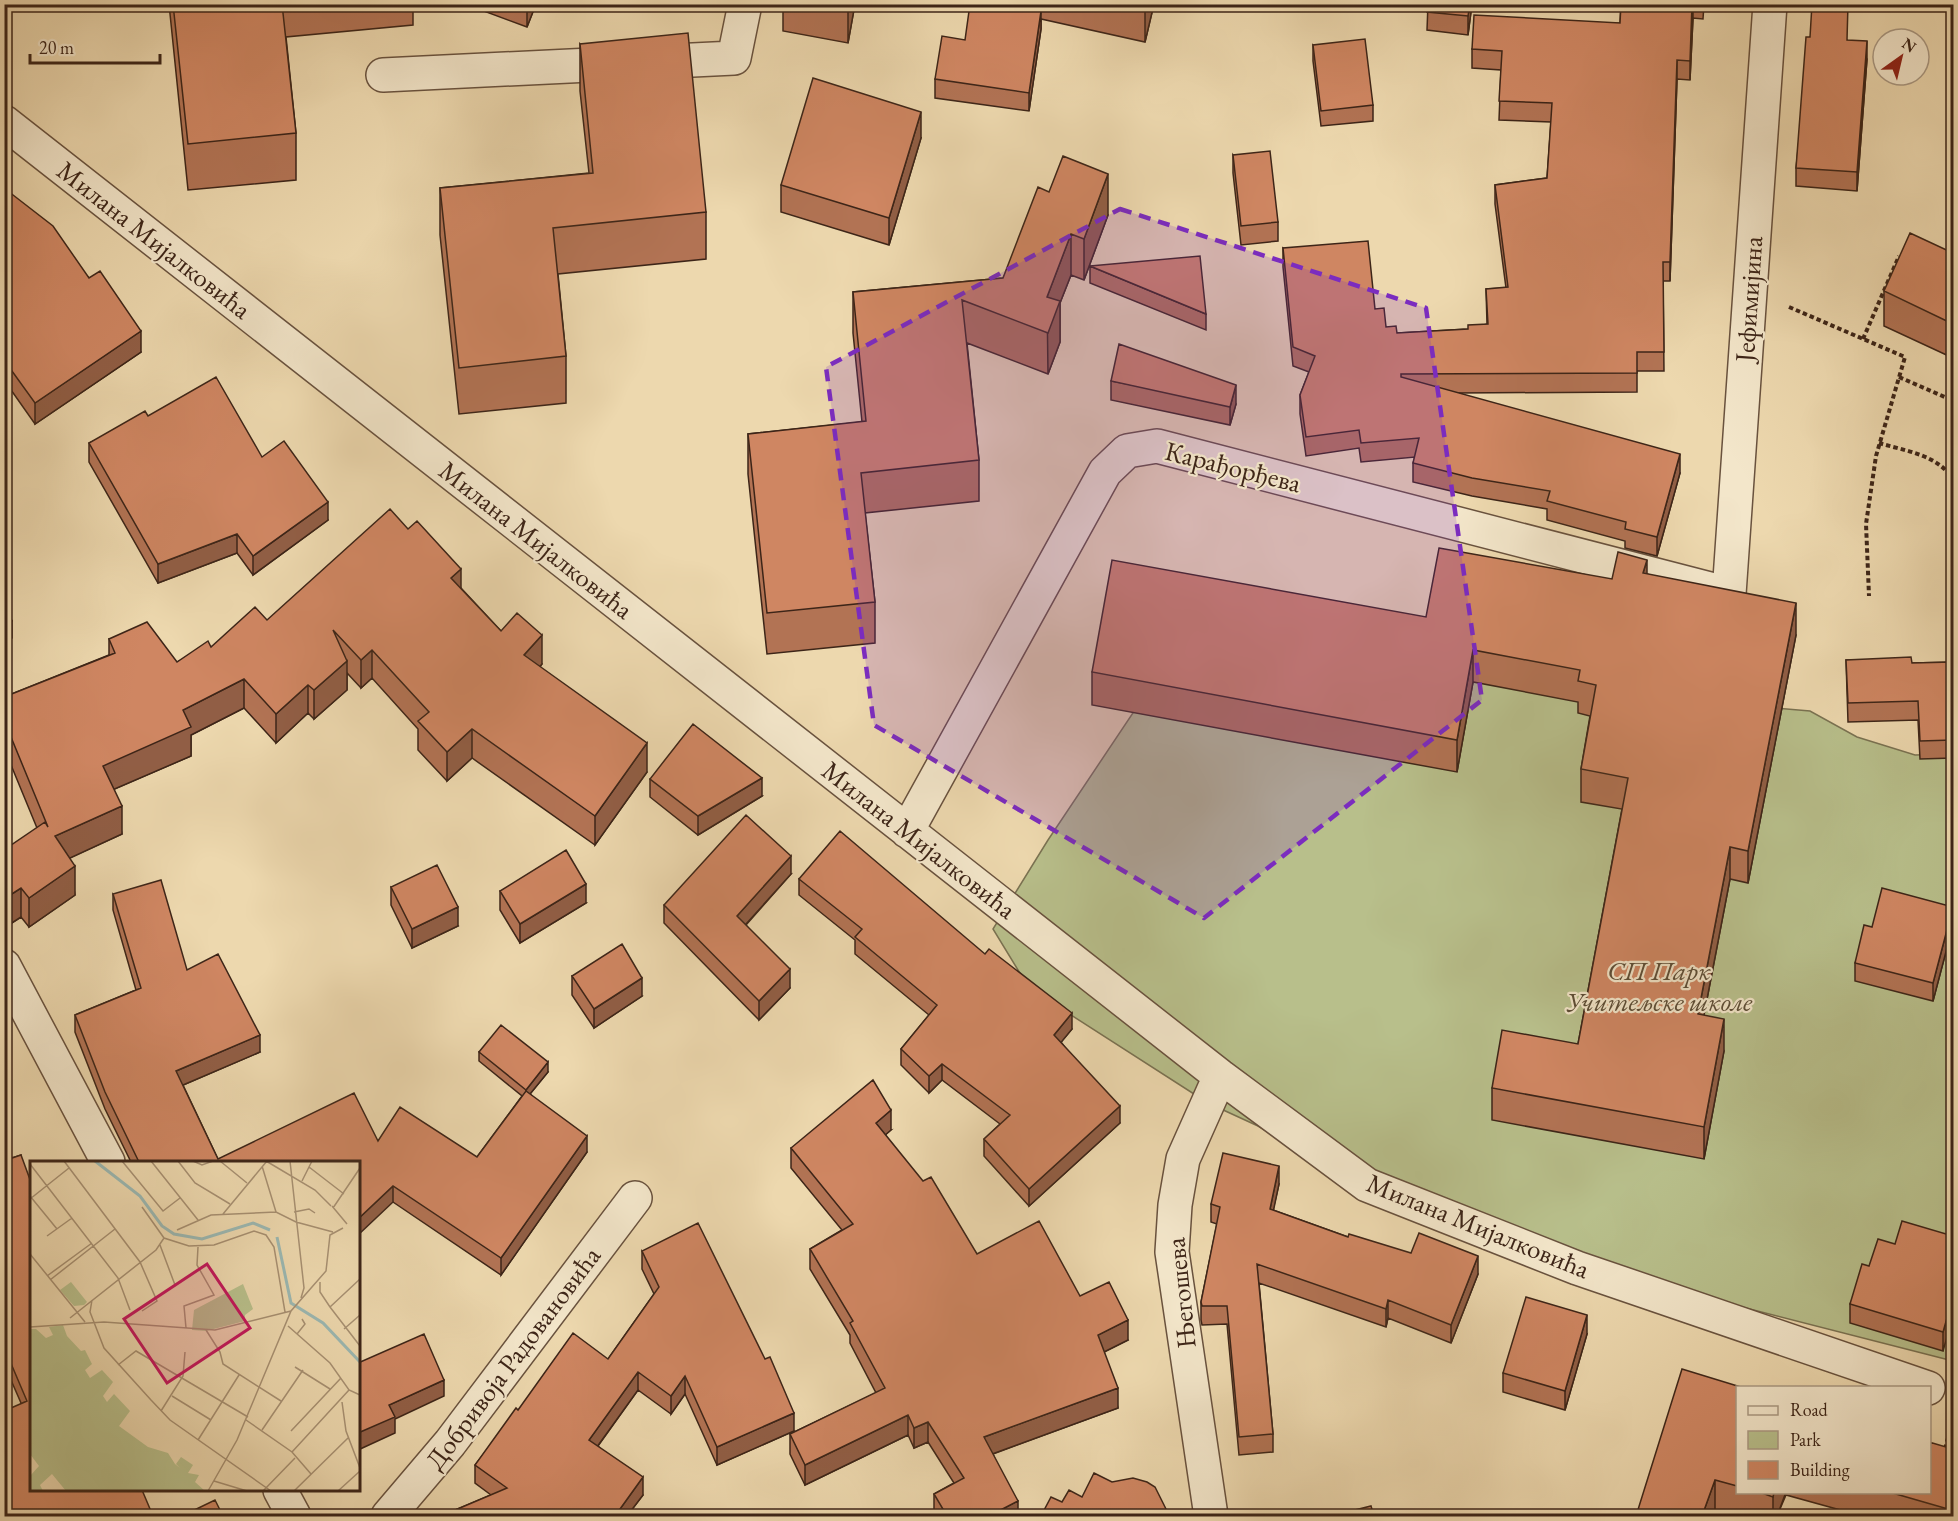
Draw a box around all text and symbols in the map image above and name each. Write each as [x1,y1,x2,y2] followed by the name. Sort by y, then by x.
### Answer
[30,27,160,65] scale bar
[1871,27,1931,87] north arrow
[1898,33,1920,57] text: N
[39,36,74,59] text: 20 m
[50,153,259,327] street label: Милана Мијалковића
[1727,235,1770,365] street label: Јефимијина
[1162,433,1305,500] street label: Карађорђева
[432,453,641,627] street label: Милана Мијалковића
[815,753,1024,927] street label: Милана Мијалковића
[1566,953,1753,1019] park label: СП Парк Учитељске школе
[30,1161,360,1491] inset map
[1362,1165,1595,1286] street label: Милана Мијалковића
[1157,1236,1204,1350] street label: Његошева
[417,1239,608,1476] street label: Добривоја Радовановића
[1736,1386,1931,1494] legend
[1790,1398,1829,1421] text: Road
[1790,1428,1821,1451] text: Park
[1790,1458,1850,1481] text: Building

